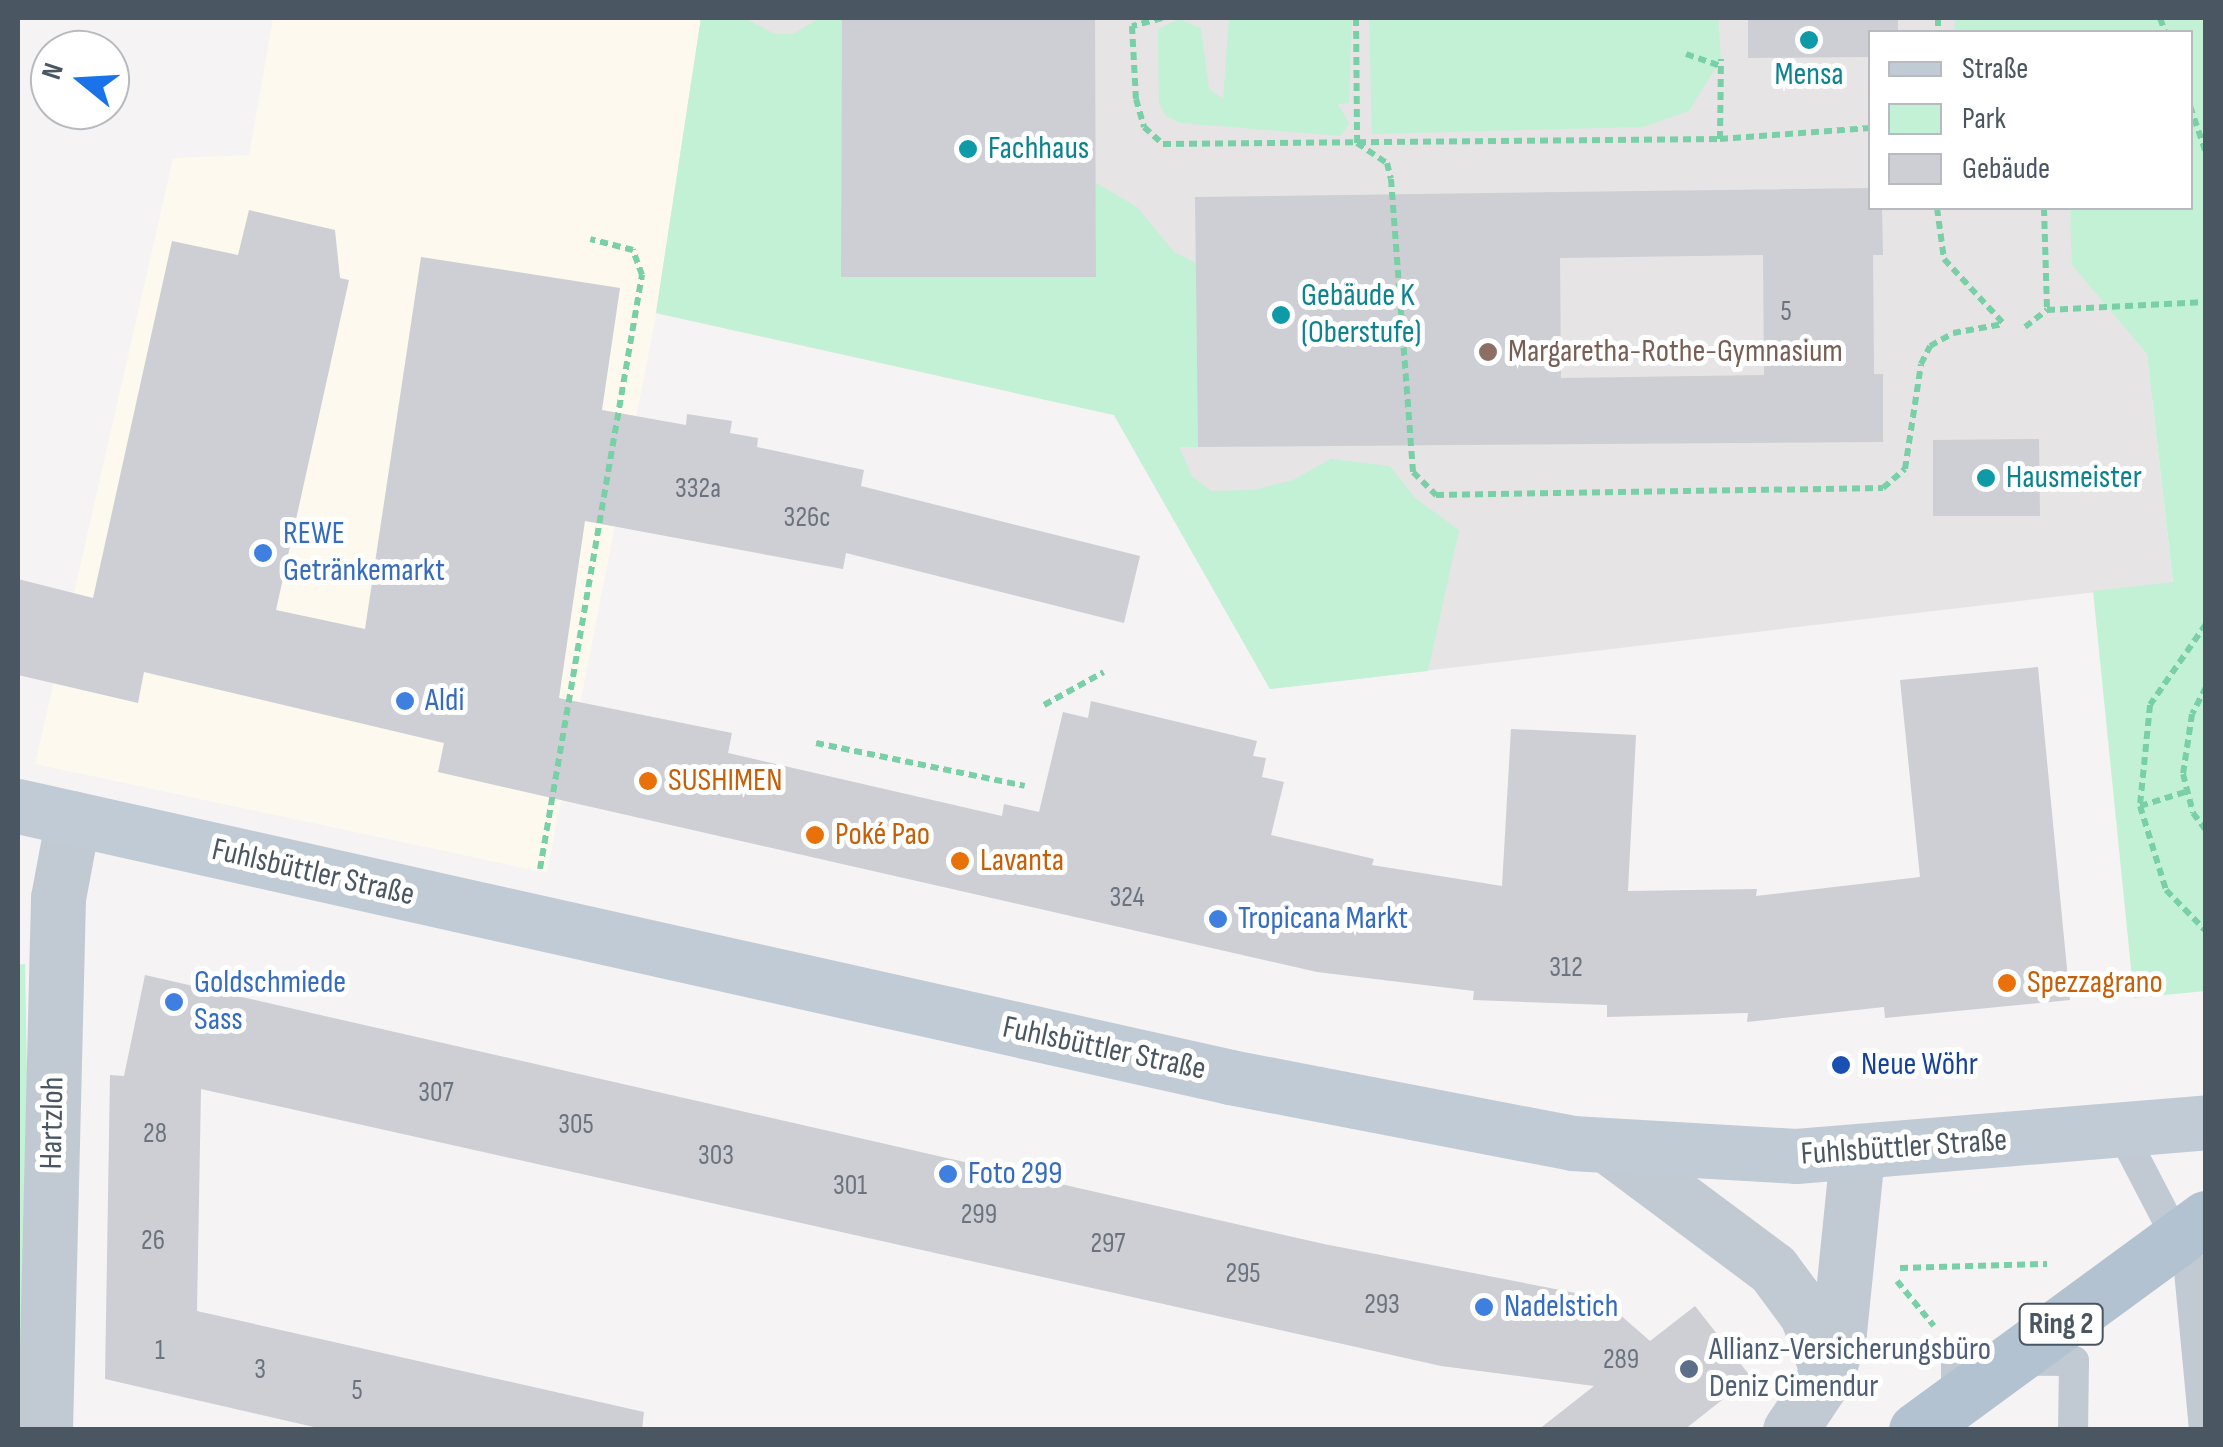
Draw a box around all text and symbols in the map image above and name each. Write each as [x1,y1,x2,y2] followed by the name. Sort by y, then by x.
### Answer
[1798,29,1820,51] marker: Mensa
[30,30,130,130] north arrow
[1868,30,2193,210] legend
[1962,51,2028,87] text: Straße
[1774,56,1844,94] place label: Mensa
[35,59,71,83] text: N
[1962,101,2006,137] text: Park
[988,130,1089,168] place label: Fachhaus
[957,138,979,160] marker: Fachhaus
[1962,151,2050,187] text: Gebäude
[1301,278,1422,353] place label: Gebäude K (Oberstufe)
[1780,295,1792,329] house number: 5
[1270,304,1292,326] marker: Gebäude K (Oberstufe)
[1508,333,1843,371] place label: Margaretha-Rothe-Gymnasium
[1477,341,1499,363] marker: Margaretha-Rothe-Gymnasium
[2006,459,2142,497] place label: Hausmeister
[1975,467,1997,489] marker: Hausmeister
[675,472,721,506] house number: 332a
[784,501,830,535] house number: 326c
[283,516,445,591] place label: REWE Getränkemarkt
[252,542,274,564] marker: REWE Getränkemarkt
[425,682,464,720] place label: Aldi
[394,690,416,712] marker: Aldi
[668,762,782,800] place label: SUSHIMEN
[637,770,659,792] marker: SUSHIMEN
[835,816,930,854] place label: Poké Pao
[804,824,826,846] marker: Poké Pao
[208,831,418,915] street label: Fuhlsbüttler Straße
[980,842,1064,880] place label: Lavanta
[949,850,971,872] marker: Lavanta
[1110,881,1144,915] house number: 324
[1238,900,1408,938] place label: Tropicana Markt
[1207,908,1229,930] marker: Tropicana Markt
[1549,951,1583,985] house number: 312
[2027,964,2163,1002] place label: Spezzagrano
[194,965,346,1040] place label: Goldschmiede Sass
[1996,972,2018,994] marker: Spezzagrano
[163,991,185,1013] marker: Goldschmiede Sass
[999,1009,1209,1089] street label: Fuhlsbüttler Straße
[1861,1046,1978,1084] place label: Neue Wöhr
[1830,1054,1852,1076] marker: Neue Wöhr
[33,1076,73,1170] street label: Hartzloh
[418,1076,454,1110] house number: 307
[558,1108,594,1142] house number: 305
[143,1117,167,1151] house number: 28
[1800,1122,2008,1174] street label: Fuhlsbüttler Straße
[698,1139,734,1173] house number: 303
[968,1155,1062,1193] place label: Foto 299
[937,1163,959,1185] marker: Foto 299
[833,1169,867,1203] house number: 301
[961,1198,997,1232] house number: 299
[141,1224,165,1258] house number: 26
[1090,1227,1126,1261] house number: 297
[1225,1257,1261,1291] house number: 295
[1364,1288,1400,1322] house number: 293
[1504,1288,1618,1326] place label: Nadelstich
[1473,1296,1495,1318] marker: Nadelstich
[2018,1299,2104,1349] road number: Ring 2
[1709,1332,1991,1407] place label: Allianz-Versicherungsbüro Deniz Cimendur
[155,1334,165,1368] house number: 1
[1603,1343,1639,1377] house number: 289
[254,1353,266,1387] house number: 3
[1678,1358,1700,1380] marker: Allianz-Versicherungsbüro Deniz Cimendur
[351,1374,363,1408] house number: 5

